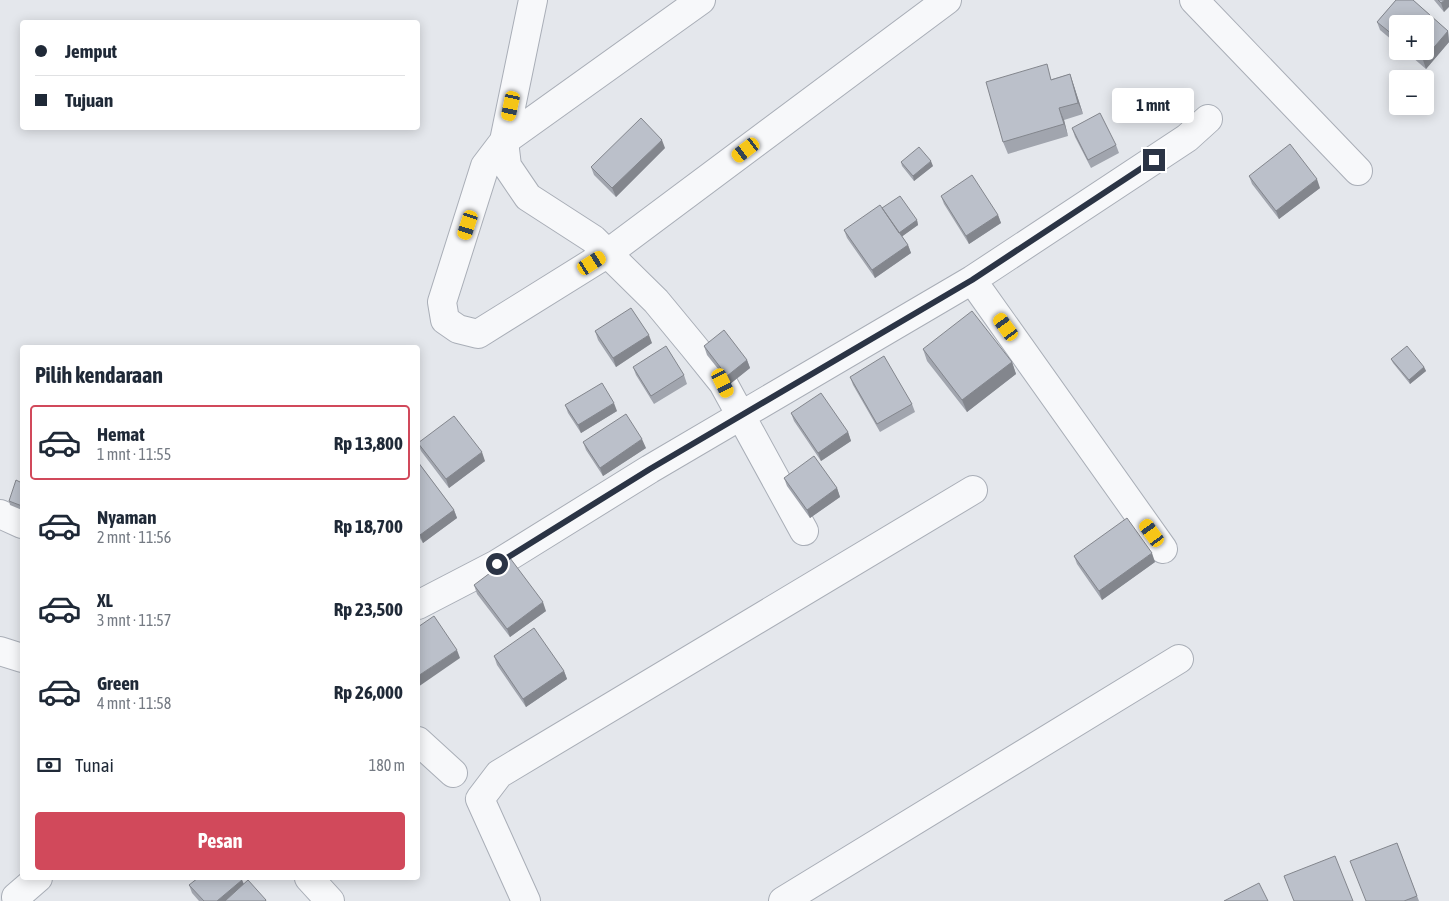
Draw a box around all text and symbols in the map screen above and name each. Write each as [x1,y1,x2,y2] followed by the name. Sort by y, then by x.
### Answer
[1389,15,1434,115] map controls
[1389,15,1434,60] button: +
[65,40,117,62] text: Jemput
[1389,70,1434,115] button: −
[1113,88,1195,122] callout: 1 mnt
[65,89,113,111] text: Tujuan
[500,90,521,122] car
[1136,96,1170,114] text: 1 mnt
[729,135,762,165] car
[1143,149,1165,171] route end
[456,208,479,242] car
[575,249,608,277] car
[991,310,1020,344] car
[35,362,163,388] text: Pilih kendaraan
[709,366,736,400] car
[37,420,82,465] icon: car
[97,423,145,445] text: Hemat
[334,432,403,454] text: Rp 13,800
[97,445,171,463] text: 1 mnt · 11:55
[37,503,82,548] icon: car
[97,506,156,528] text: Nyaman
[334,515,403,537] text: Rp 18,700
[1137,516,1166,550] car
[97,528,171,546] text: 2 mnt · 11:56
[486,553,508,575] route start
[37,586,82,631] icon: car
[97,589,113,611] text: XL
[334,598,403,620] text: Rp 23,500
[97,611,171,629] text: 3 mnt · 11:57
[37,669,82,714] icon: car
[97,672,139,694] text: Green
[334,681,403,703] text: Rp 26,000
[97,694,171,712] text: 4 mnt · 11:58
[35,751,63,779] icon: cash
[75,754,114,776] text: Tunai
[369,756,405,774] text: 180 m
[35,812,405,870] button: Pesan

